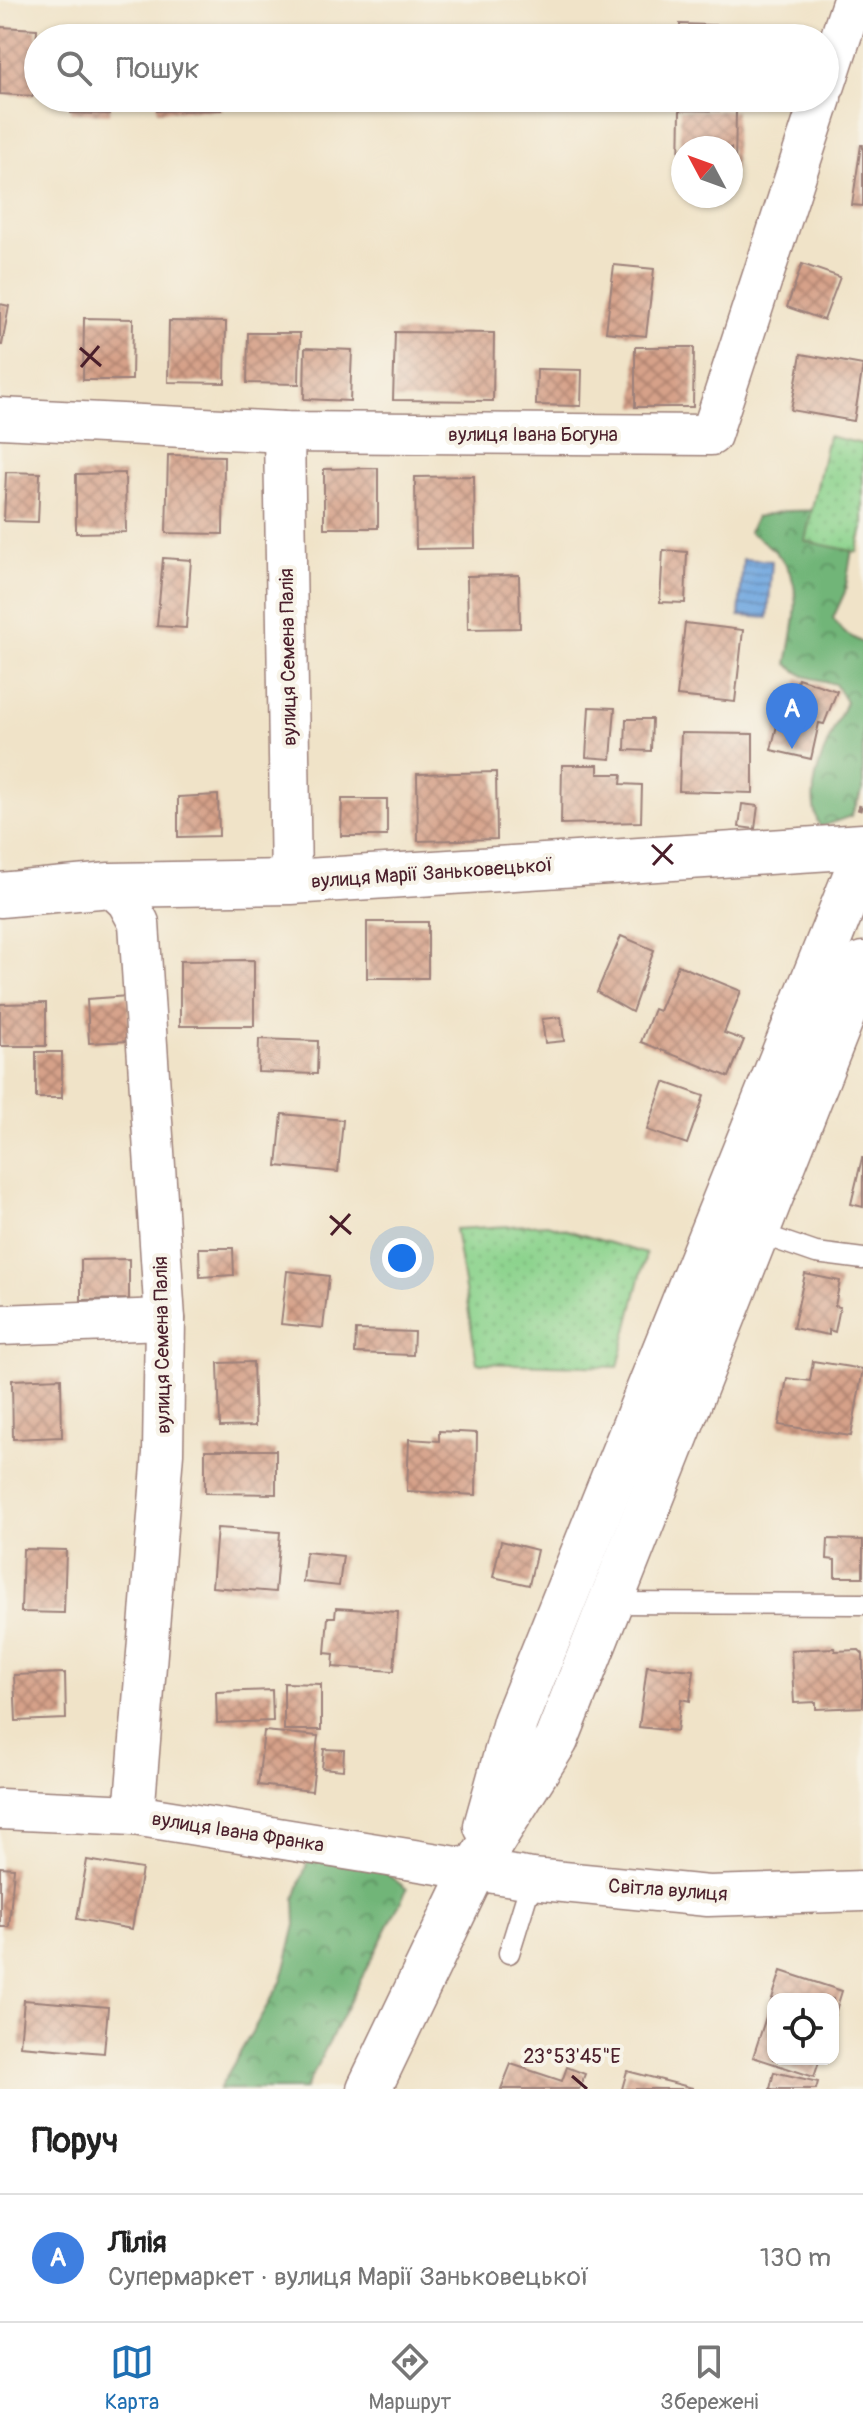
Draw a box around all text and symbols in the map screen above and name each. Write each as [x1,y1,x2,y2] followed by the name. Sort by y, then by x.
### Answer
[24,24,839,112] search box
[52,46,96,90] icon: search
[116,50,200,87] text: Пошук
[671,136,743,208] north arrow
[448,422,618,447] street label: вулиця Івана Богуна
[274,568,302,746] street label: вулиця Семена Палія
[766,683,818,749] pin: A
[310,852,554,894] street label: вулиця Марії Заньковецької
[382,1238,422,1278] your location
[148,1256,176,1434] street label: вулиця Семена Палія
[150,1806,326,1858] street label: вулиця Івана Франка
[607,1873,729,1907] street label: Світла вулиця
[767,1993,839,2065] map controls
[767,1993,839,2065] button: locate
[523,2044,621,2069] text: 23°53'45"E
[32,2120,118,2163] text: Поруч
[108,2224,167,2261] text: Лілія
[50,2242,66,2274] text: A
[760,2242,831,2274] text: 130 m
[108,2261,589,2293] text: Супермаркет · вулиця Марії Заньковецької
[105,2340,159,2416] tab: Карта
[368,2340,451,2416] tab: Маршрут
[661,2340,758,2416] tab: Збережені

